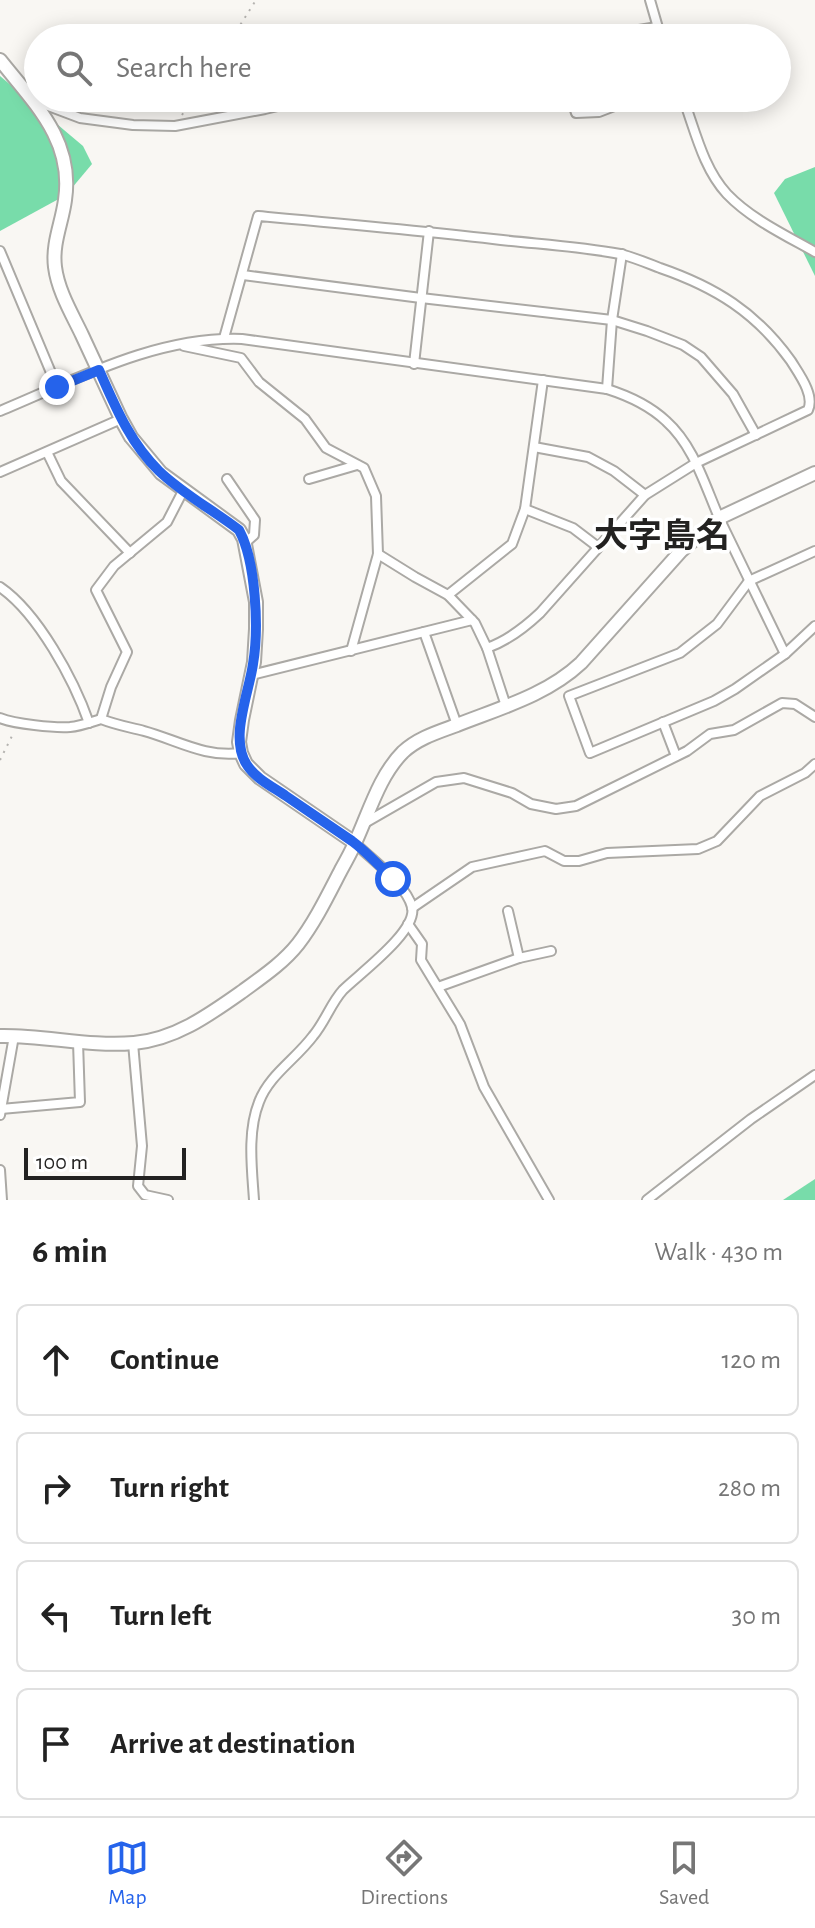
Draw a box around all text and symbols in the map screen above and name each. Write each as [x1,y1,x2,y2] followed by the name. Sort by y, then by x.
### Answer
[24,24,791,112] search box
[52,46,96,90] icon: search
[116,53,252,83] text: Search here
[39,369,75,405] route end
[594,517,730,554] district label: 大字島名
[375,861,411,897] route start
[24,1144,186,1180] scale bar
[36,1151,88,1173] text: 100 m
[32,1235,108,1269] text: 6 min
[654,1239,783,1265] text: Walk · 430 m
[34,1338,78,1382] icon: ahead
[110,1345,219,1375] text: Continue
[721,1347,781,1373] text: 120 m
[34,1466,78,1510] icon: right
[110,1473,229,1503] text: Turn right
[718,1475,781,1501] text: 280 m
[34,1594,78,1638] icon: left
[110,1601,211,1631] text: Turn left
[731,1603,781,1629] text: 30 m
[34,1722,78,1766] icon: arrive
[110,1729,356,1759] text: Arrive at destination
[105,1836,149,1910] tab: Map
[360,1836,448,1910] tab: Directions
[659,1836,709,1910] tab: Saved

